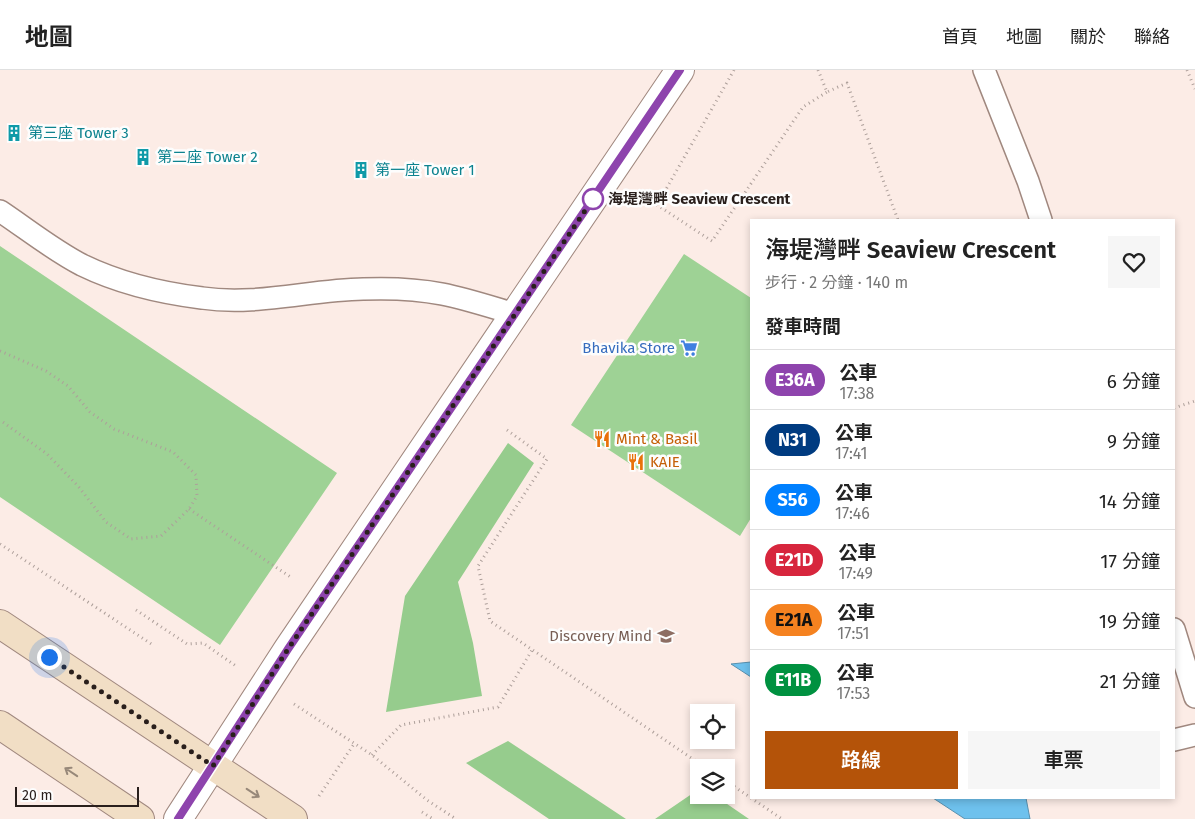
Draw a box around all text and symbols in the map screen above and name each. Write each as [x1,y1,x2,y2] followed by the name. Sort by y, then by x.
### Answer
[25,23,73,51] text: 地圖
[942,26,978,48] text: 首頁
[1006,26,1042,48] text: 地圖
[1070,26,1106,48] text: 關於
[1134,26,1170,48] text: 聯絡
[4,123,24,143] building icon: 第三座 Tower 3
[28,124,129,142] place label: 第三座 Tower 3
[133,147,153,167] building icon: 第二座 Tower 2
[157,148,258,166] place label: 第二座 Tower 2
[351,160,371,180] building icon: 第一座 Tower 1
[375,161,475,179] place label: 第一座 Tower 1
[582,188,604,210] marker: 海堤灣畔 Seaview Crescent
[608,190,791,208] place label: 海堤灣畔 Seaview Crescent
[765,236,1056,264] text: 海堤灣畔 Seaview Crescent
[1108,236,1160,288] button: heart
[765,273,908,292] text: 步行 · 2 分鐘 · 140 m
[765,315,841,338] text: 發車時間
[679,338,699,358] supermarket icon: Bhavika Store
[582,339,675,357] place label: Bhavika Store
[840,361,878,384] text: 公車
[775,369,815,391] text: E36A
[1107,370,1160,393] text: 6 分鐘
[840,384,874,403] text: 17:38
[835,421,873,444] text: 公車
[592,429,612,449] restaurant icon: Mint & Basil
[778,429,807,451] text: N31
[616,430,698,448] place label: Mint & Basil
[1107,430,1160,453] text: 9 分鐘
[835,444,867,463] text: 17:41
[626,452,646,472] restaurant icon: KAIE
[650,453,680,471] place label: KAIE
[835,481,873,504] text: 公車
[777,489,808,511] text: S56
[1099,490,1160,513] text: 14 分鐘
[835,504,870,523] text: 17:46
[838,541,876,564] text: 公車
[775,549,813,571] text: E21D
[1100,550,1160,573] text: 17 分鐘
[838,564,873,583] text: 17:49
[837,601,875,624] text: 公車
[775,609,812,631] text: E21A
[1099,610,1160,633] text: 19 分鐘
[837,624,869,643] text: 17:51
[656,626,676,646] school or university icon: Discovery Mind
[549,627,652,645] place label: Discovery Mind
[37,645,62,670] your location
[836,661,874,684] text: 公車
[775,669,811,691] text: E11B
[1100,670,1160,693] text: 21 分鐘
[836,684,870,703] text: 17:53
[690,704,735,804] map controls
[690,704,735,749] button: locate
[765,731,958,789] button: 路線
[968,731,1160,789] button: 車票
[690,759,735,804] button: layers
[64,767,78,777] one-way arrow
[15,784,139,807] scale bar
[22,787,52,804] text: 20 m
[246,788,260,798] one-way arrow

